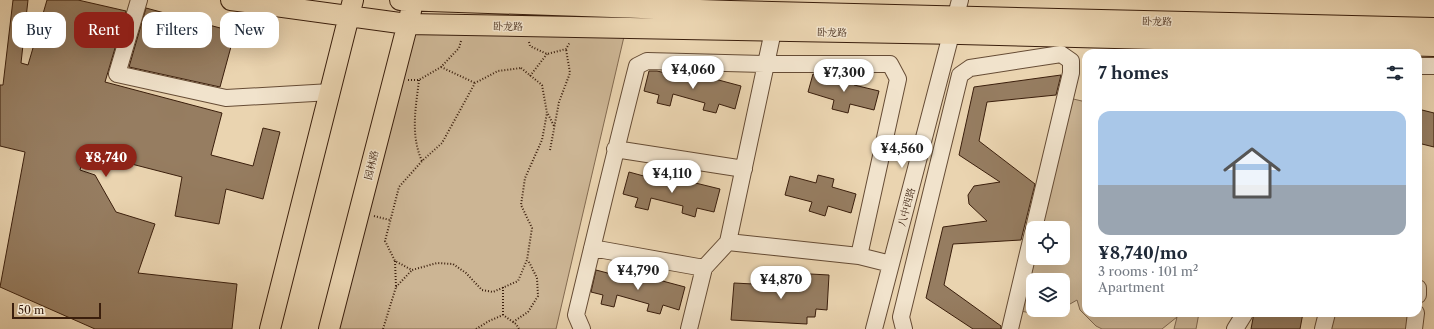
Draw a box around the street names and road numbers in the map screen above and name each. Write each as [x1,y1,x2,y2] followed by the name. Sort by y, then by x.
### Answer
[1142,15,1172,28] street label: 卧龙路
[493,20,523,33] street label: 卧龙路
[817,26,847,39] street label: 卧龙路
[362,149,381,181] street label: 园林路
[895,186,918,228] street label: 八中西路

